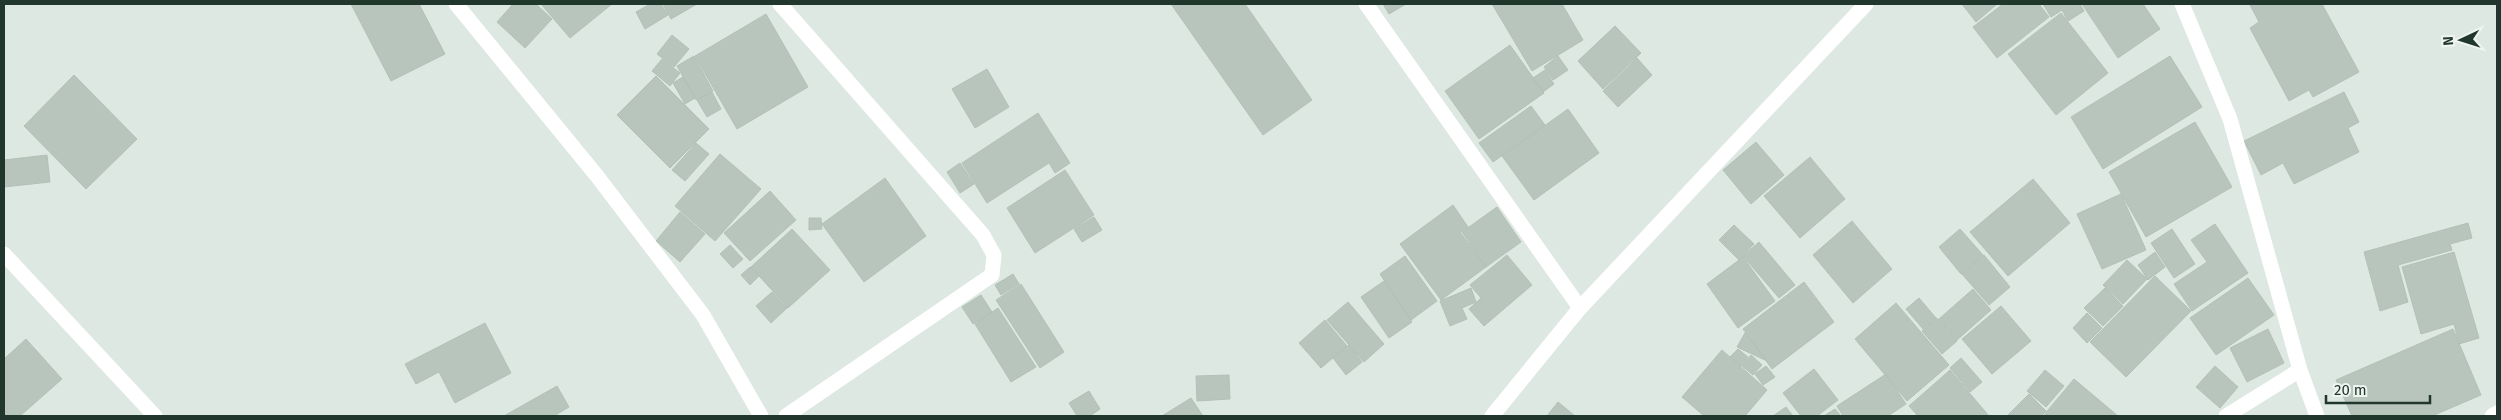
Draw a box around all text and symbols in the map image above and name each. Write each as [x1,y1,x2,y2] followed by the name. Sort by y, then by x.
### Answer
[2436,15,2486,65] north arrow
[2440,36,2457,46] text: N
[2326,372,2430,404] scale bar
[2334,381,2367,399] text: 20 m

